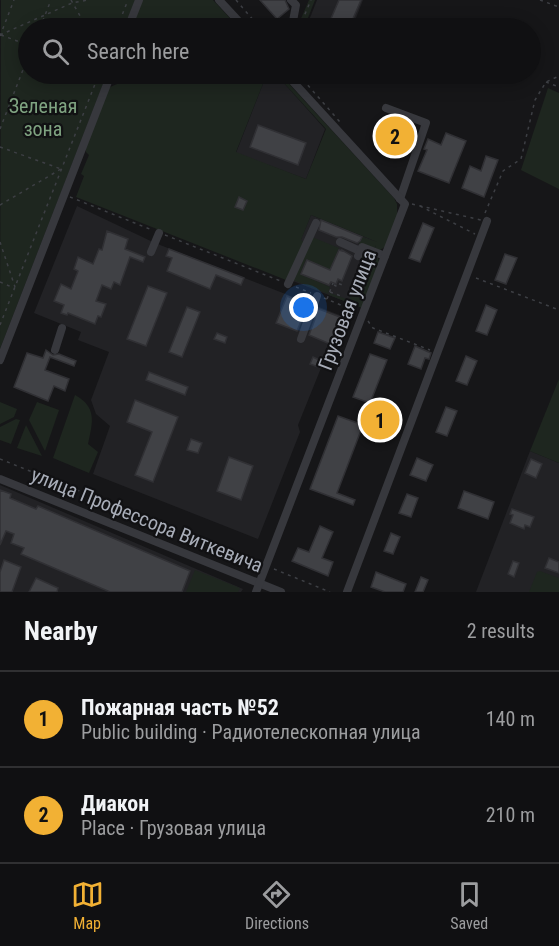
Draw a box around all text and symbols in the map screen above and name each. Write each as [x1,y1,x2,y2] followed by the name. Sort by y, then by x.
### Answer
[18,18,541,84] search box
[39,35,72,68] icon: search
[87,39,189,64] text: Search here
[9,94,77,141] park label: Зеленая зона
[376,114,414,158] pin: 2
[313,246,381,374] street label: Грузовая улица
[289,293,318,322] your location
[360,398,400,442] pin: 1
[28,462,266,578] street label: улица Профессора Виткевича
[24,616,98,646] text: Nearby
[467,619,535,643] text: 2 results
[81,695,279,720] text: Пожарная часть №52
[38,707,49,731] text: 1
[486,707,535,731] text: 140 m
[81,720,421,744] text: Public building · Радиотелескопная улица
[81,791,149,816] text: Диакон
[38,803,49,827] text: 2
[486,803,535,827] text: 210 m
[81,816,266,840] text: Place · Грузовая улица
[71,878,104,933] tab: Map
[245,878,309,933] tab: Directions
[450,878,488,933] tab: Saved

